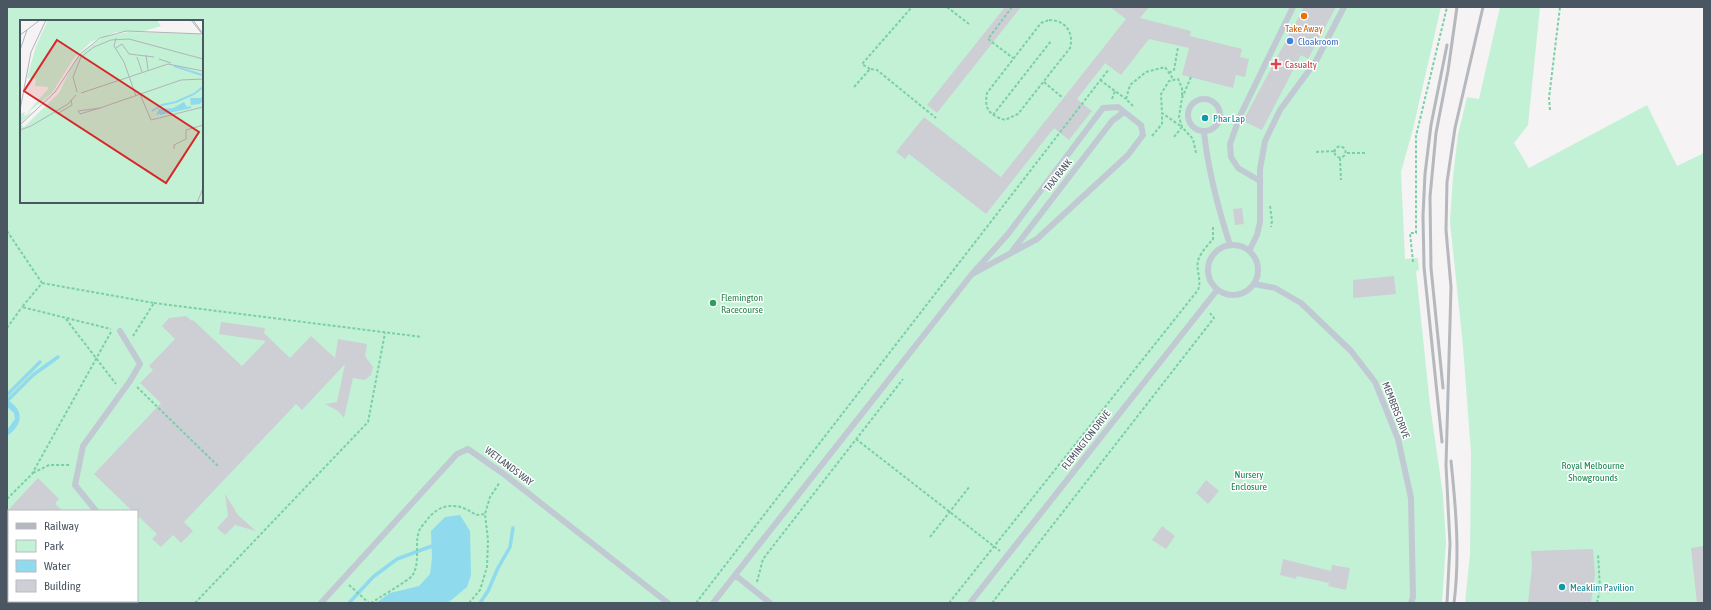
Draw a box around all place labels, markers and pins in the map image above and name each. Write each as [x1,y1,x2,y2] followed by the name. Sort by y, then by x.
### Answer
[1299,11,1309,21] marker: Take Away
[1285,23,1323,34] place label: Take Away
[1285,36,1295,46] marker: Cloakroom
[1298,36,1338,47] place label: Cloakroom
[1270,58,1282,70] marker: Casualty
[1285,59,1317,70] place label: Casualty
[1200,113,1210,123] marker: Phar Lap
[1213,113,1245,124] place label: Phar Lap
[721,292,764,315] place label: Flemington Racecourse
[708,298,718,308] marker: Flemington Racecourse
[1557,582,1567,592] marker: Meaklim Pavilion
[1570,582,1634,593] place label: Meaklim Pavilion

